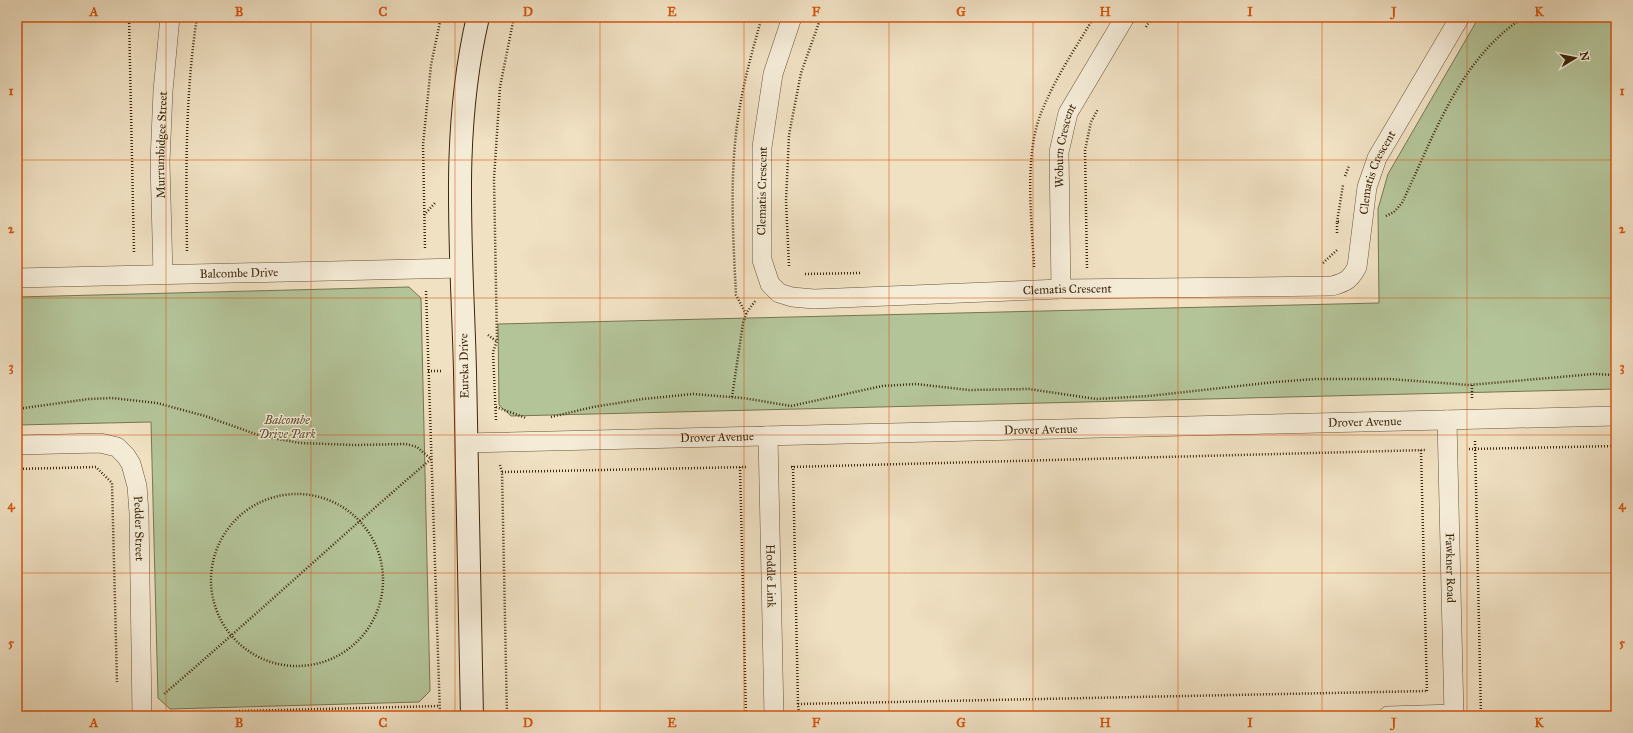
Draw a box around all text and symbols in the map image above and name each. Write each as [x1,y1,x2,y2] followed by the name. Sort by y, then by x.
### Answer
[89,4,99,20] text: A
[235,4,244,20] text: B
[379,4,388,20] text: C
[523,4,533,20] text: D
[667,4,677,20] text: E
[812,4,821,20] text: F
[956,4,966,20] text: G
[1099,4,1111,20] text: H
[1247,4,1253,20] text: I
[1389,4,1397,20] text: J
[1534,4,1544,20] text: K
[1555,38,1595,78] north arrow
[1577,51,1592,63] text: N
[8,83,14,99] text: 1
[1619,83,1625,99] text: 1
[153,90,170,199] street label: Murrumbidgee Street
[1052,100,1079,188] street label: Woburn Crescent
[1357,127,1399,215] street label: Clematis Crescent
[754,146,770,235] street label: Clematis Crescent
[8,221,15,237] text: 2
[1619,221,1626,237] text: 2
[199,265,278,281] street label: Balcombe Drive
[1022,281,1112,298] street label: Clematis Crescent
[456,333,472,399] street label: Eureka Drive
[8,359,14,375] text: 3
[1619,359,1625,375] text: 3
[258,413,316,441] park label: Balcombe Drive Park
[1328,414,1402,430] street label: Drover Avenue
[1004,422,1078,437] street label: Drover Avenue
[680,429,754,445] street label: Drover Avenue
[131,495,147,562] street label: Pedder Street
[7,497,15,513] text: 4
[1618,497,1626,513] text: 4
[1443,533,1458,603] street label: Fawkner Road
[763,544,779,608] street label: Hoddle Link
[8,635,15,651] text: 5
[1619,635,1626,651] text: 5
[89,715,99,731] text: A
[235,715,244,731] text: B
[379,715,388,731] text: C
[523,715,533,731] text: D
[667,715,677,731] text: E
[812,715,821,731] text: F
[956,715,966,731] text: G
[1099,715,1111,731] text: H
[1247,715,1253,731] text: I
[1389,715,1397,731] text: J
[1534,715,1544,731] text: K

